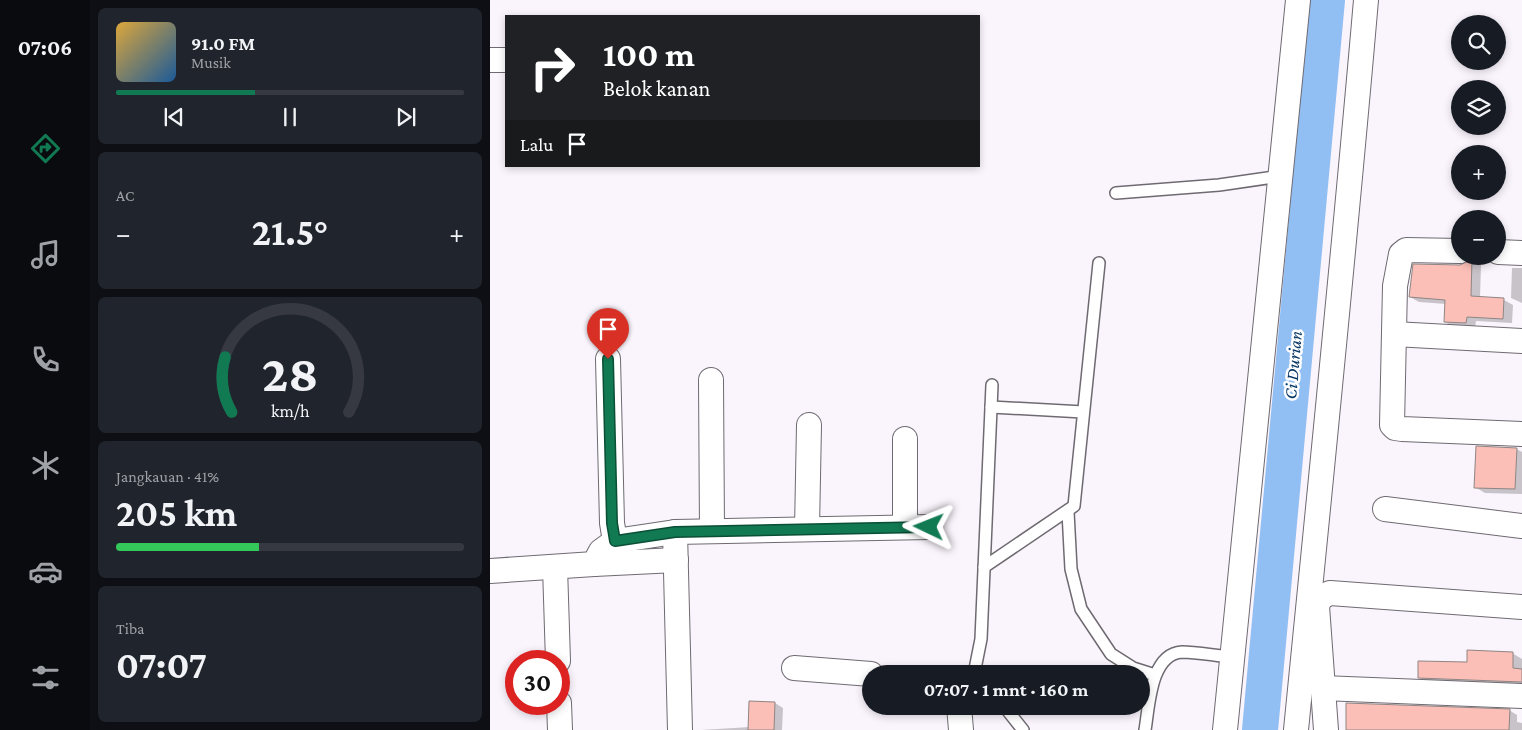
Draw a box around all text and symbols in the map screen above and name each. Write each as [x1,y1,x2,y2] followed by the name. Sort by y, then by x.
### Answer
[1451,15,1506,265] map controls
[1451,15,1506,70] button: search
[191,33,255,54] text: 91.0 FM
[18,35,72,60] text: 07:06
[520,35,585,100] icon: right
[603,35,695,74] text: 100 m
[191,54,231,71] text: Musik
[603,76,710,101] text: Belok kanan
[1451,80,1506,135] button: layers
[160,103,188,131] icon: previous
[276,103,304,131] icon: pause
[392,103,420,131] icon: next
[563,130,591,158] icon: arrive
[28,131,63,166] icon: directions
[520,134,553,155] text: Lalu
[1451,145,1506,200] button: +
[116,187,134,204] text: AC
[1451,210,1506,265] button: −
[252,211,328,253] text: 21.5°
[116,218,131,249] text: −
[449,218,464,249] text: +
[28,237,63,272] icon: music
[587,308,629,359] pin
[594,315,622,343] icon: arrive
[1280,330,1306,400] water label: Ci Durian
[28,342,63,377] icon: phone
[262,344,318,402] text: 28
[271,401,310,421] text: km/h
[28,448,63,483] icon: climate
[116,468,219,485] text: Jangkauan · 41%
[116,492,237,534] text: 205 km
[902,500,954,552] position arrow
[28,554,63,589] icon: car
[116,620,145,637] text: Tiba
[116,644,207,686] text: 07:07
[505,650,570,715] speed limit sign: 30
[28,660,63,695] icon: filters
[924,679,1088,700] text: 07:07 · 1 mnt · 160 m

